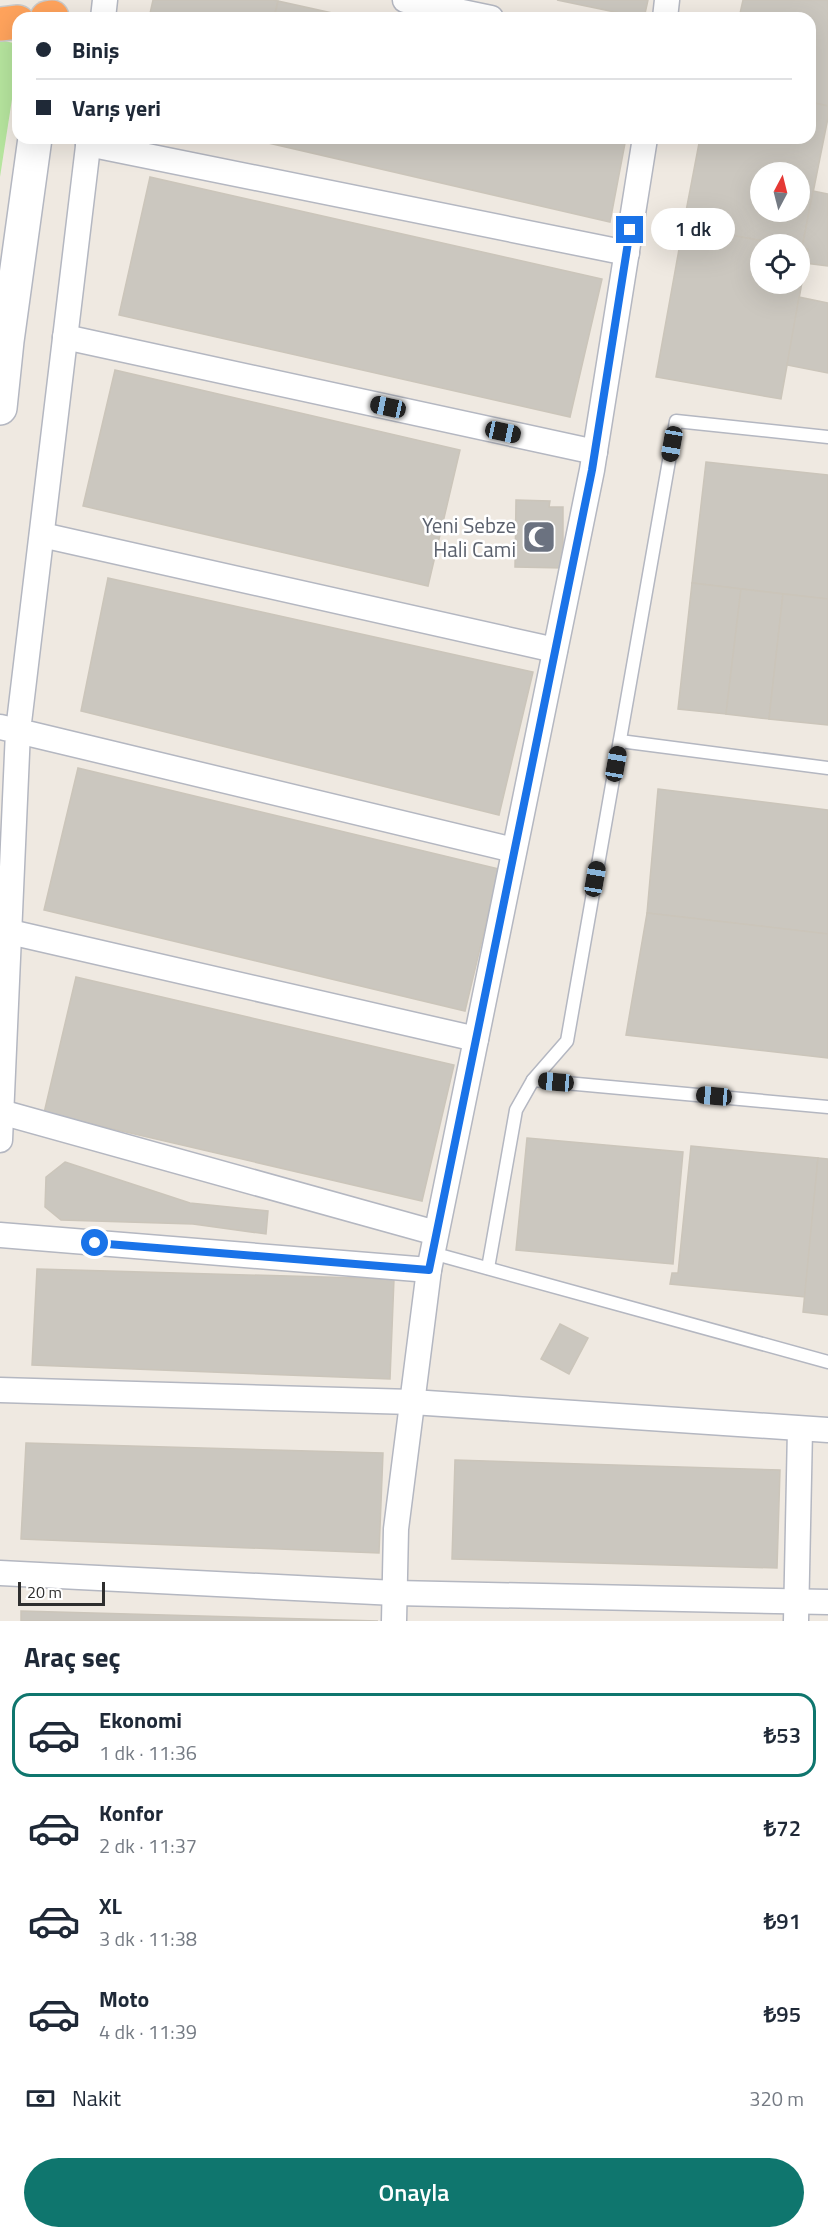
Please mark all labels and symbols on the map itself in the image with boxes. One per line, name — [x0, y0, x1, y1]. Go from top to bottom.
north arrow — [750, 162, 810, 222]
callout: 1 dk — [651, 209, 735, 251]
route end — [616, 216, 643, 243]
car — [369, 394, 407, 420]
car — [484, 419, 522, 445]
car — [660, 425, 684, 463]
place label: Yeni Sebze Hali Cami — [422, 509, 516, 565]
mosque icon: Yeni Sebze Hali Cami — [521, 519, 557, 555]
car — [604, 745, 628, 783]
car — [583, 860, 607, 898]
car — [537, 1071, 575, 1093]
car — [695, 1085, 733, 1107]
route start — [81, 1229, 108, 1256]
scale bar — [18, 1579, 105, 1606]

